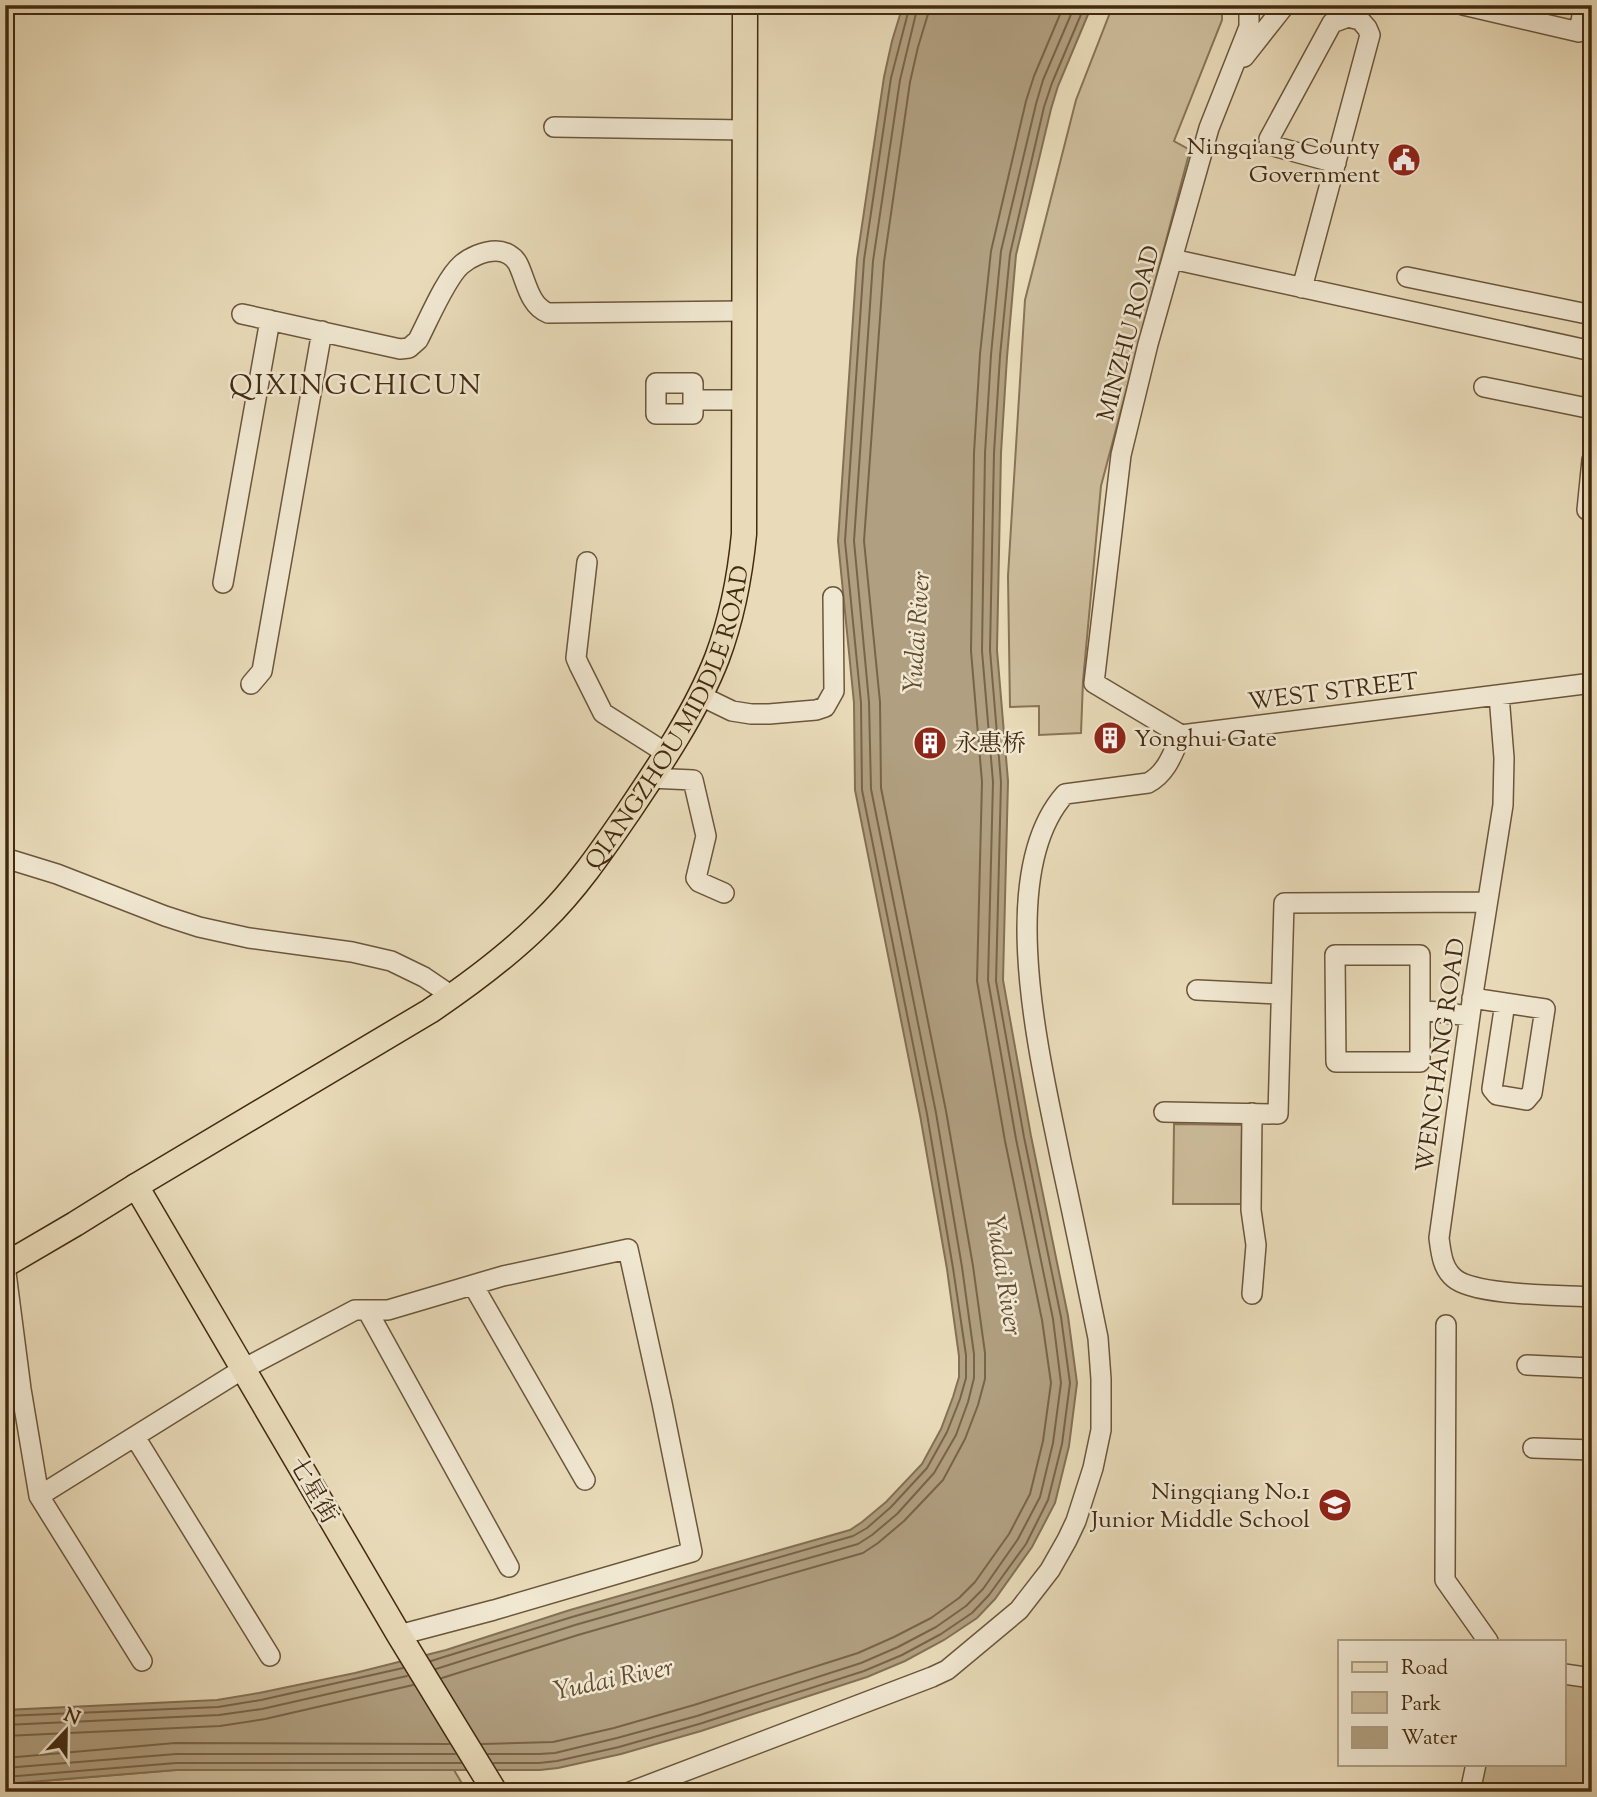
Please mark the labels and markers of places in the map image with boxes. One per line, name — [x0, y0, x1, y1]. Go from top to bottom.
place label: Ningqiang County Government — [1187, 131, 1380, 193]
public building icon: Ningqiang County Government — [1385, 141, 1423, 179]
building icon: Yonghui Gate — [1091, 719, 1129, 757]
place label: Yonghui Gate — [1134, 723, 1277, 757]
building icon: 永惠桥 — [911, 724, 949, 762]
place label: 永惠桥 — [954, 728, 1026, 762]
place label: Ningqiang No.1 Junior Middle School — [1089, 1476, 1310, 1538]
school or university icon: Ningqiang No.1 Junior Middle School — [1316, 1486, 1354, 1524]

